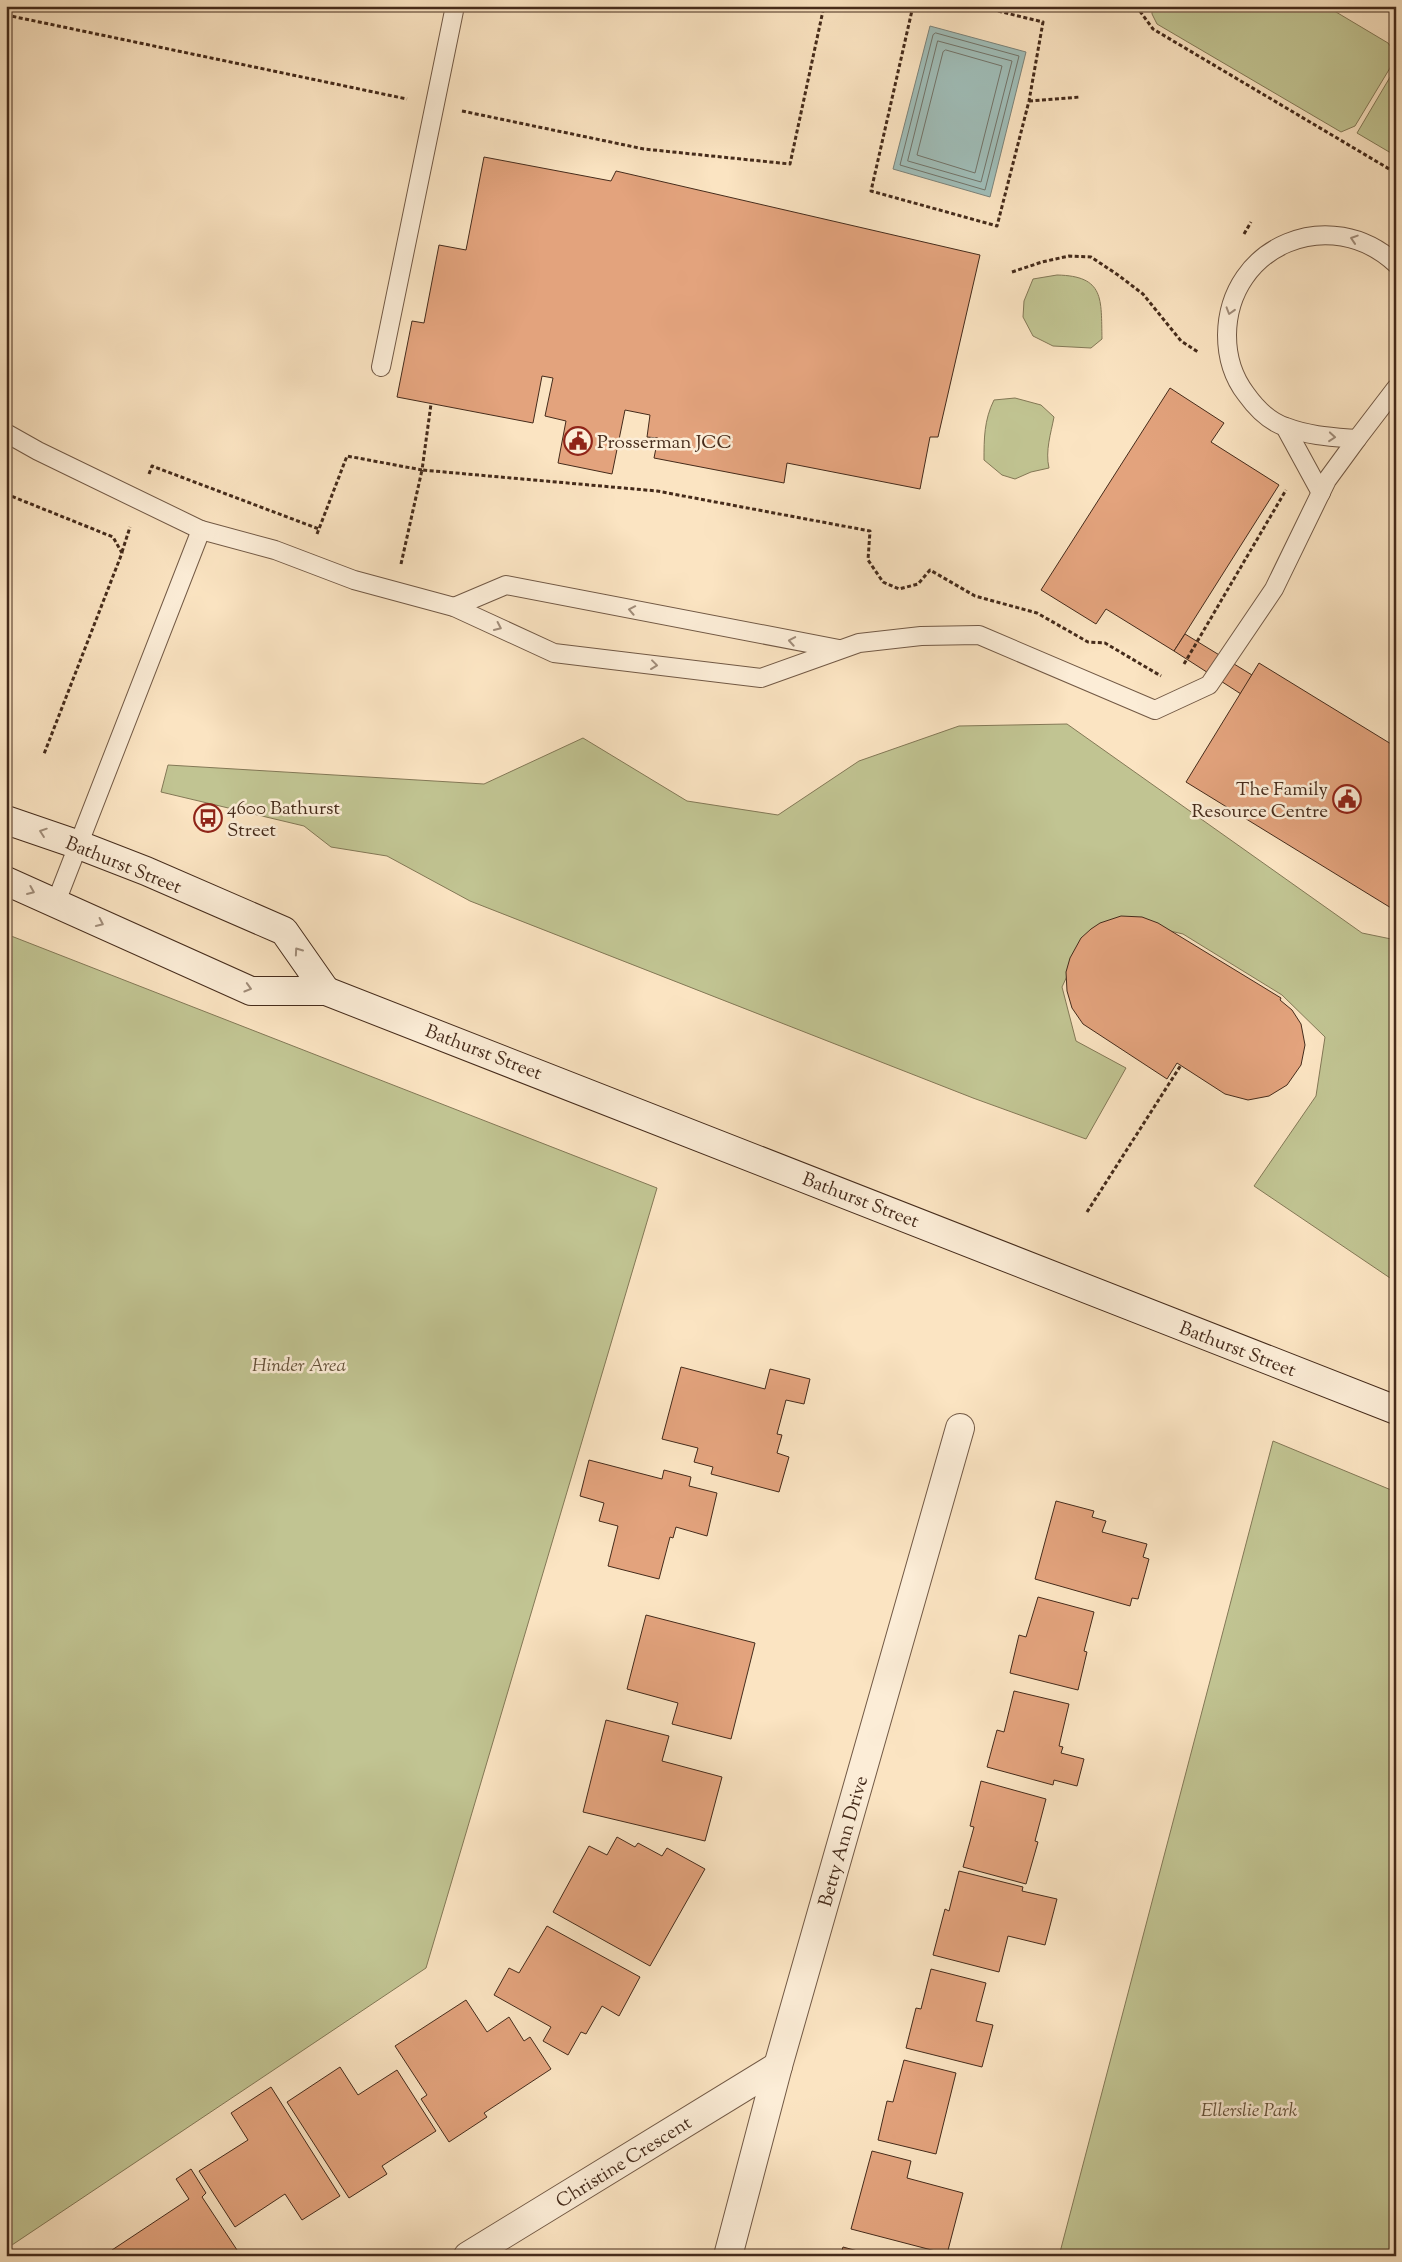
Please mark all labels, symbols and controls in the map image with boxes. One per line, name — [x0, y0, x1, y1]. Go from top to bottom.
one-way arrow — [1351, 235, 1359, 245]
one-way arrow — [1225, 307, 1235, 315]
public building icon: Prosserman JCC — [563, 426, 593, 456]
place label: Prosserman JCC — [597, 430, 732, 457]
one-way arrow — [1329, 431, 1337, 442]
one-way arrow — [628, 605, 636, 616]
one-way arrow — [493, 621, 502, 631]
one-way arrow — [787, 636, 796, 646]
one-way arrow — [650, 659, 658, 670]
place label: The Family Resource Centre — [1191, 777, 1329, 826]
public building icon: The Family Resource Centre — [1332, 784, 1362, 814]
place label: 4600 Bathurst Street — [227, 796, 341, 845]
bus stop icon: 4600 Bathurst Street — [193, 803, 223, 833]
one-way arrow — [39, 828, 47, 838]
street label: Bathurst Street — [61, 831, 186, 902]
one-way arrow — [26, 885, 35, 896]
one-way arrow — [95, 917, 104, 927]
one-way arrow — [295, 947, 304, 957]
one-way arrow — [244, 983, 252, 993]
street label: Bathurst Street — [421, 1019, 546, 1088]
street label: Bathurst Street — [798, 1167, 923, 1236]
street label: Bathurst Street — [1175, 1316, 1300, 1385]
park label: Hinder Area — [252, 1353, 346, 1380]
street label: Betty Ann Drive — [813, 1773, 876, 1910]
park label: Ellerslie Park — [1201, 2098, 1298, 2125]
street label: Christine Crescent — [551, 2110, 698, 2216]

